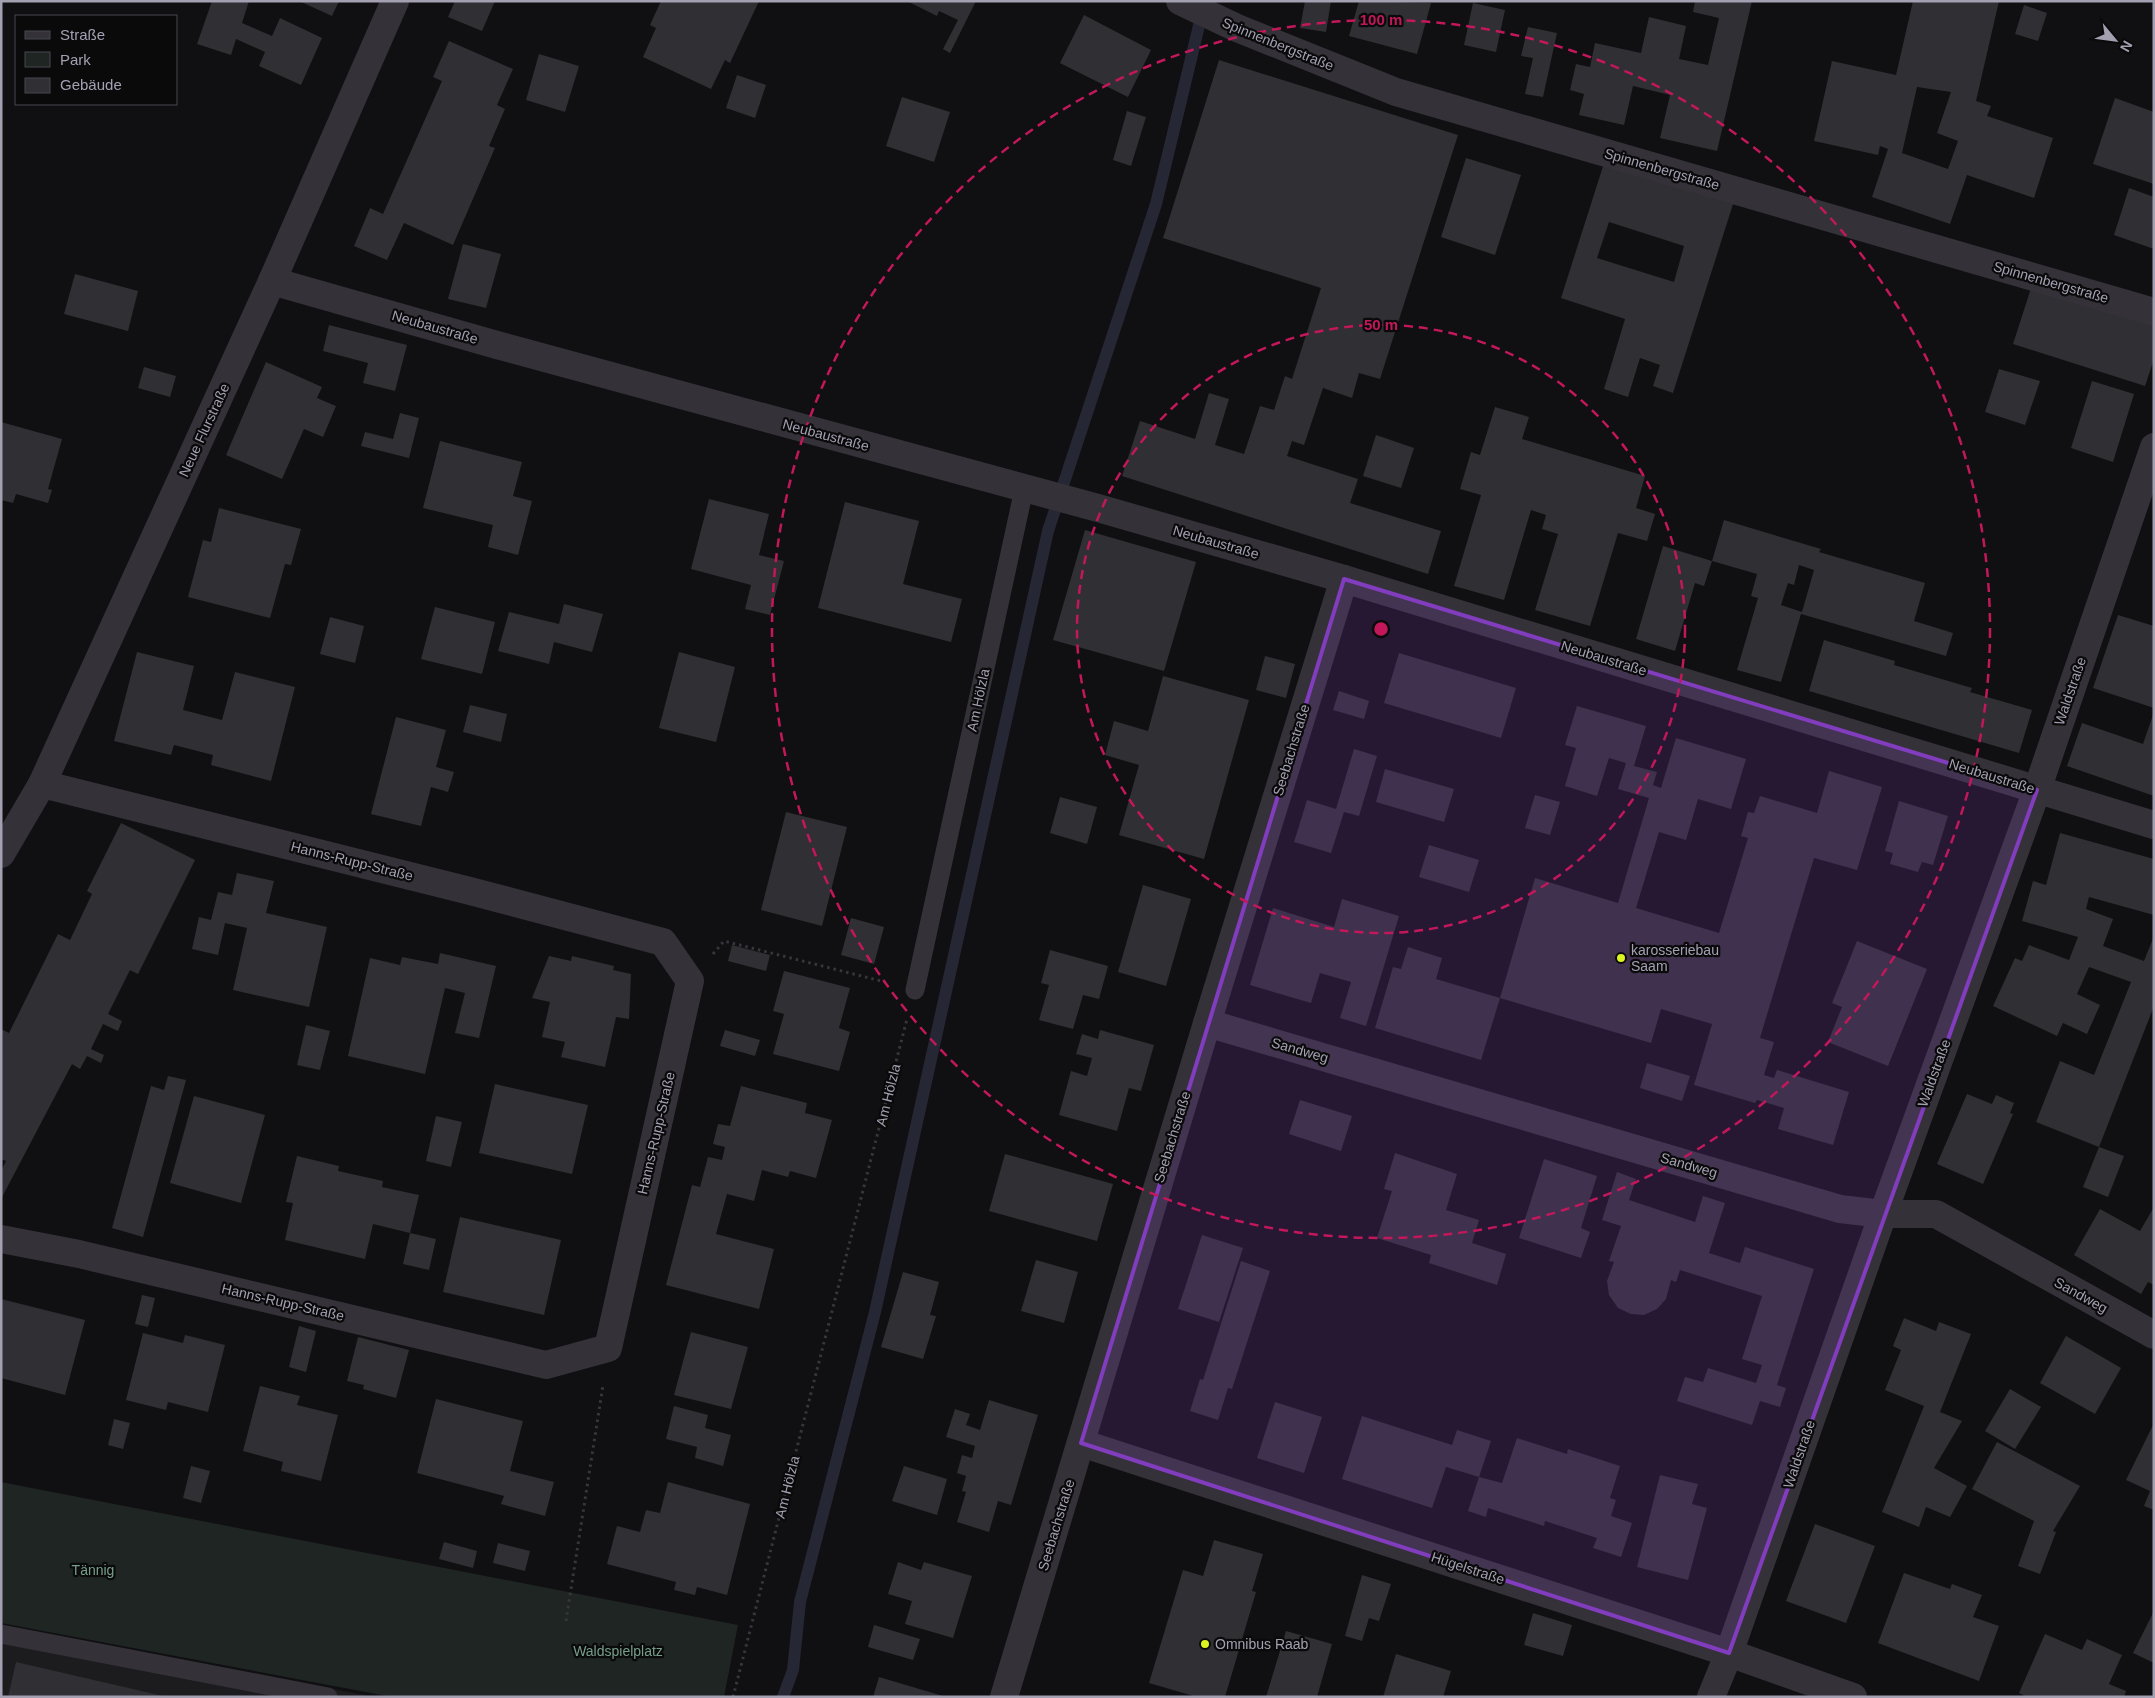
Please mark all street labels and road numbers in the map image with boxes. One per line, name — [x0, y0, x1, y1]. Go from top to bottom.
street label: Spinnenbergstraße — [1220, 14, 1336, 74]
street label: Spinnenbergstraße — [1603, 145, 1722, 193]
street label: Spinnenbergstraße — [1992, 258, 2111, 306]
street label: Neubaustraße — [390, 307, 480, 347]
street label: Neue Flurstraße — [175, 381, 233, 479]
street label: Neubaustraße — [781, 416, 871, 454]
street label: Neubaustraße — [1171, 522, 1261, 562]
street label: Neubaustraße — [1559, 637, 1649, 679]
street label: Waldstraße — [2051, 655, 2089, 727]
street label: Am Hölzla — [964, 667, 993, 733]
street label: Seebachstraße — [1269, 702, 1313, 798]
street label: Neubaustraße — [1947, 755, 2037, 797]
street label: Hanns-Rupp-Straße — [289, 838, 415, 884]
street label: Sandweg — [1270, 1034, 1330, 1066]
street label: Waldstraße — [1914, 1037, 1954, 1109]
street label: Am Hölzla — [873, 1062, 904, 1128]
street label: Hanns-Rupp-Straße — [634, 1070, 678, 1196]
street label: Seebachstraße — [1150, 1089, 1194, 1185]
street label: Sandweg — [1659, 1149, 1719, 1181]
street label: Sandweg — [2052, 1274, 2110, 1316]
street label: Hanns-Rupp-Straße — [220, 1280, 346, 1324]
street label: Waldstraße — [1780, 1418, 1818, 1490]
street label: Am Hölzla — [772, 1454, 803, 1520]
street label: Seebachstraße — [1034, 1477, 1078, 1573]
street label: Hügelstraße — [1429, 1549, 1507, 1587]

